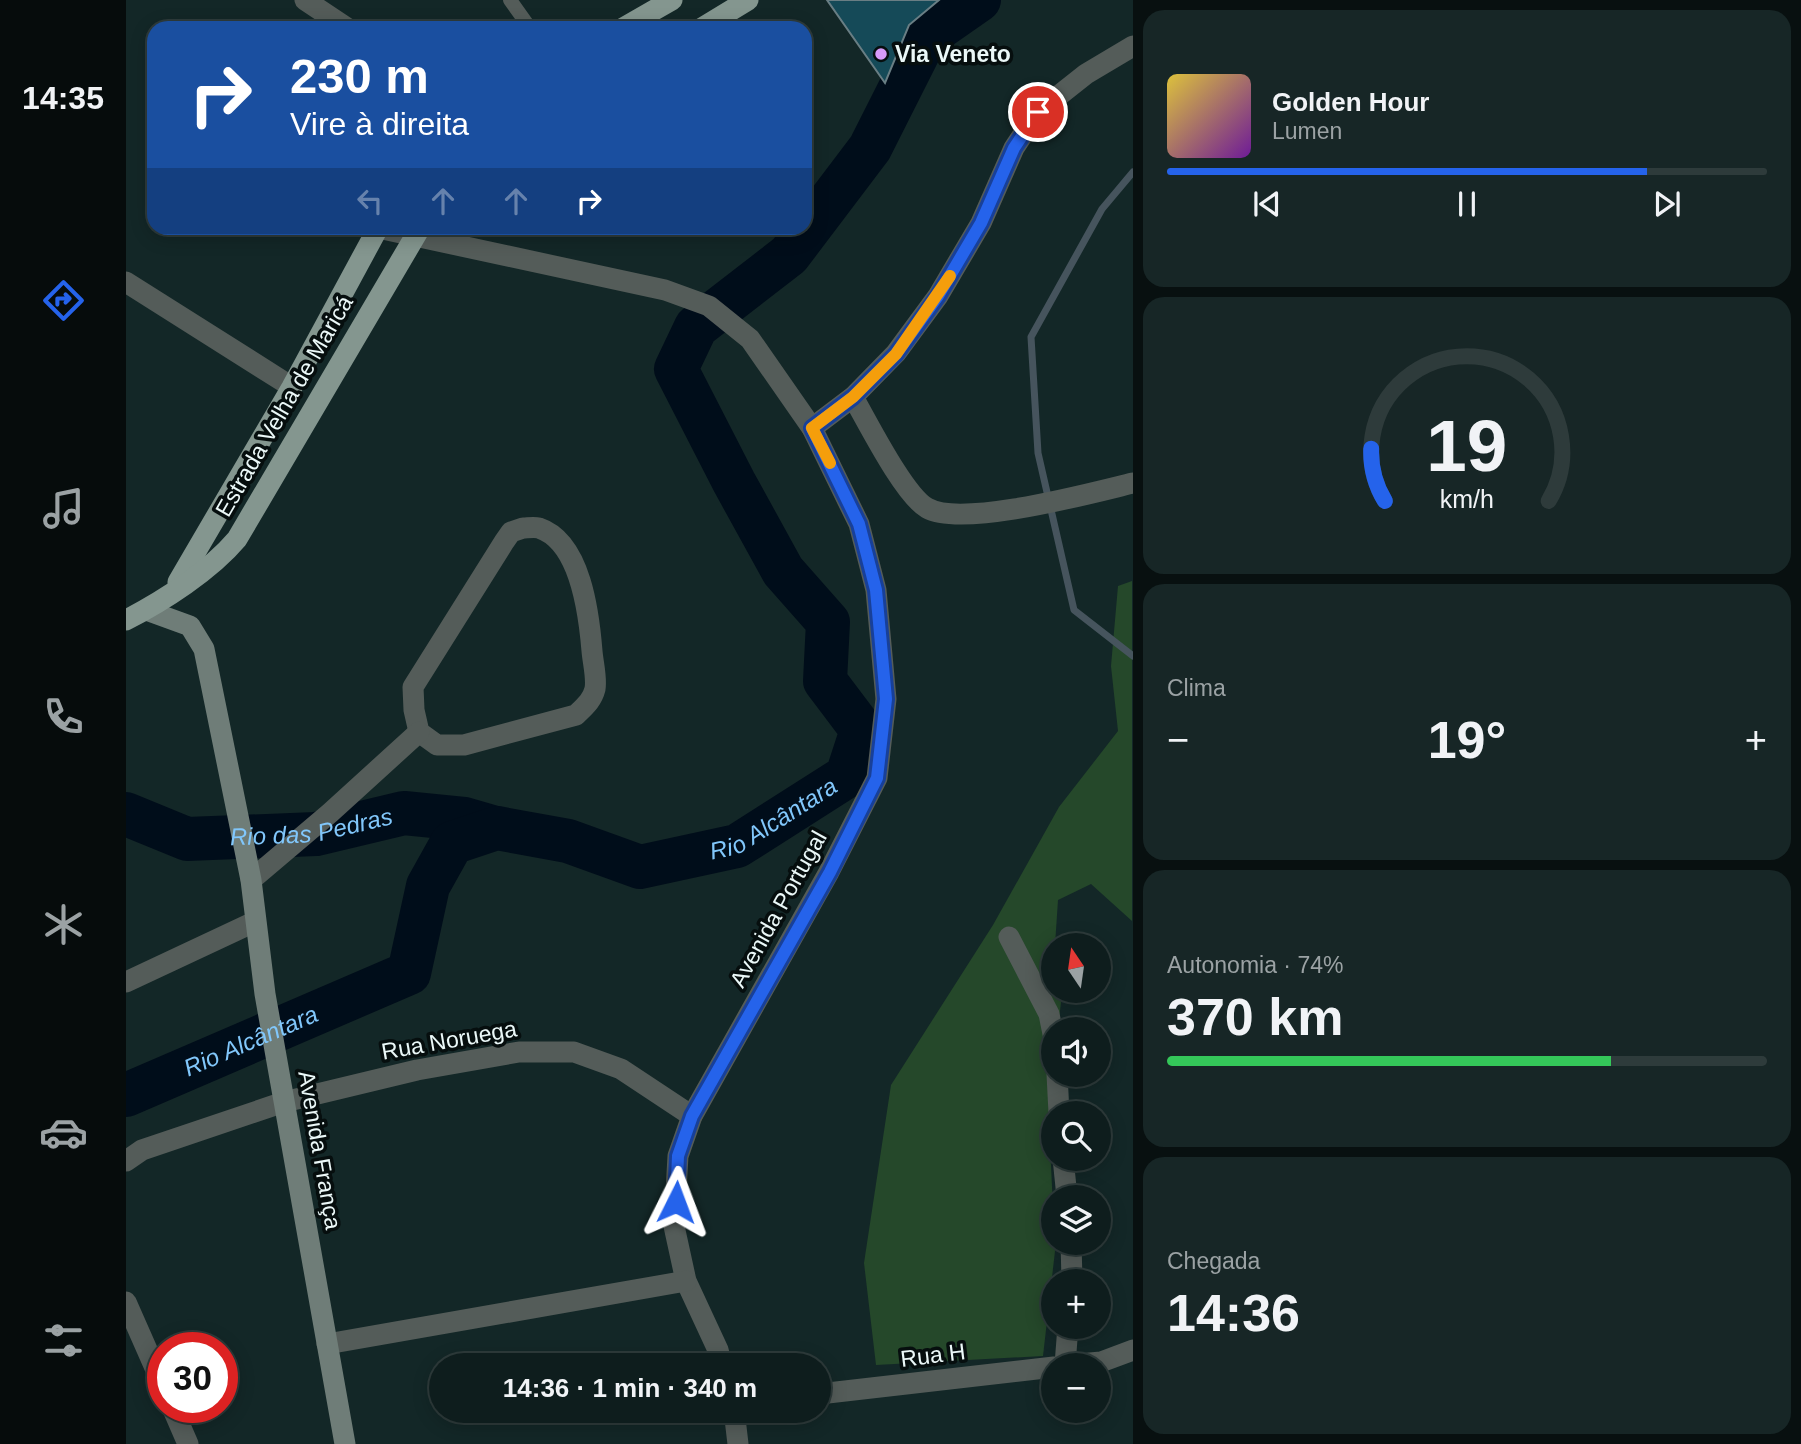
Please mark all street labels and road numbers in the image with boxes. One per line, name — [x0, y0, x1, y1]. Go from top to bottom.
street label: Estrada Velha de Maricá — [210, 291, 358, 521]
street label: Avenida Portugal — [724, 826, 832, 992]
street label: Rua Noruega — [379, 1015, 519, 1065]
street label: Avenida França — [293, 1069, 347, 1232]
street label: Rua H — [899, 1338, 967, 1372]

